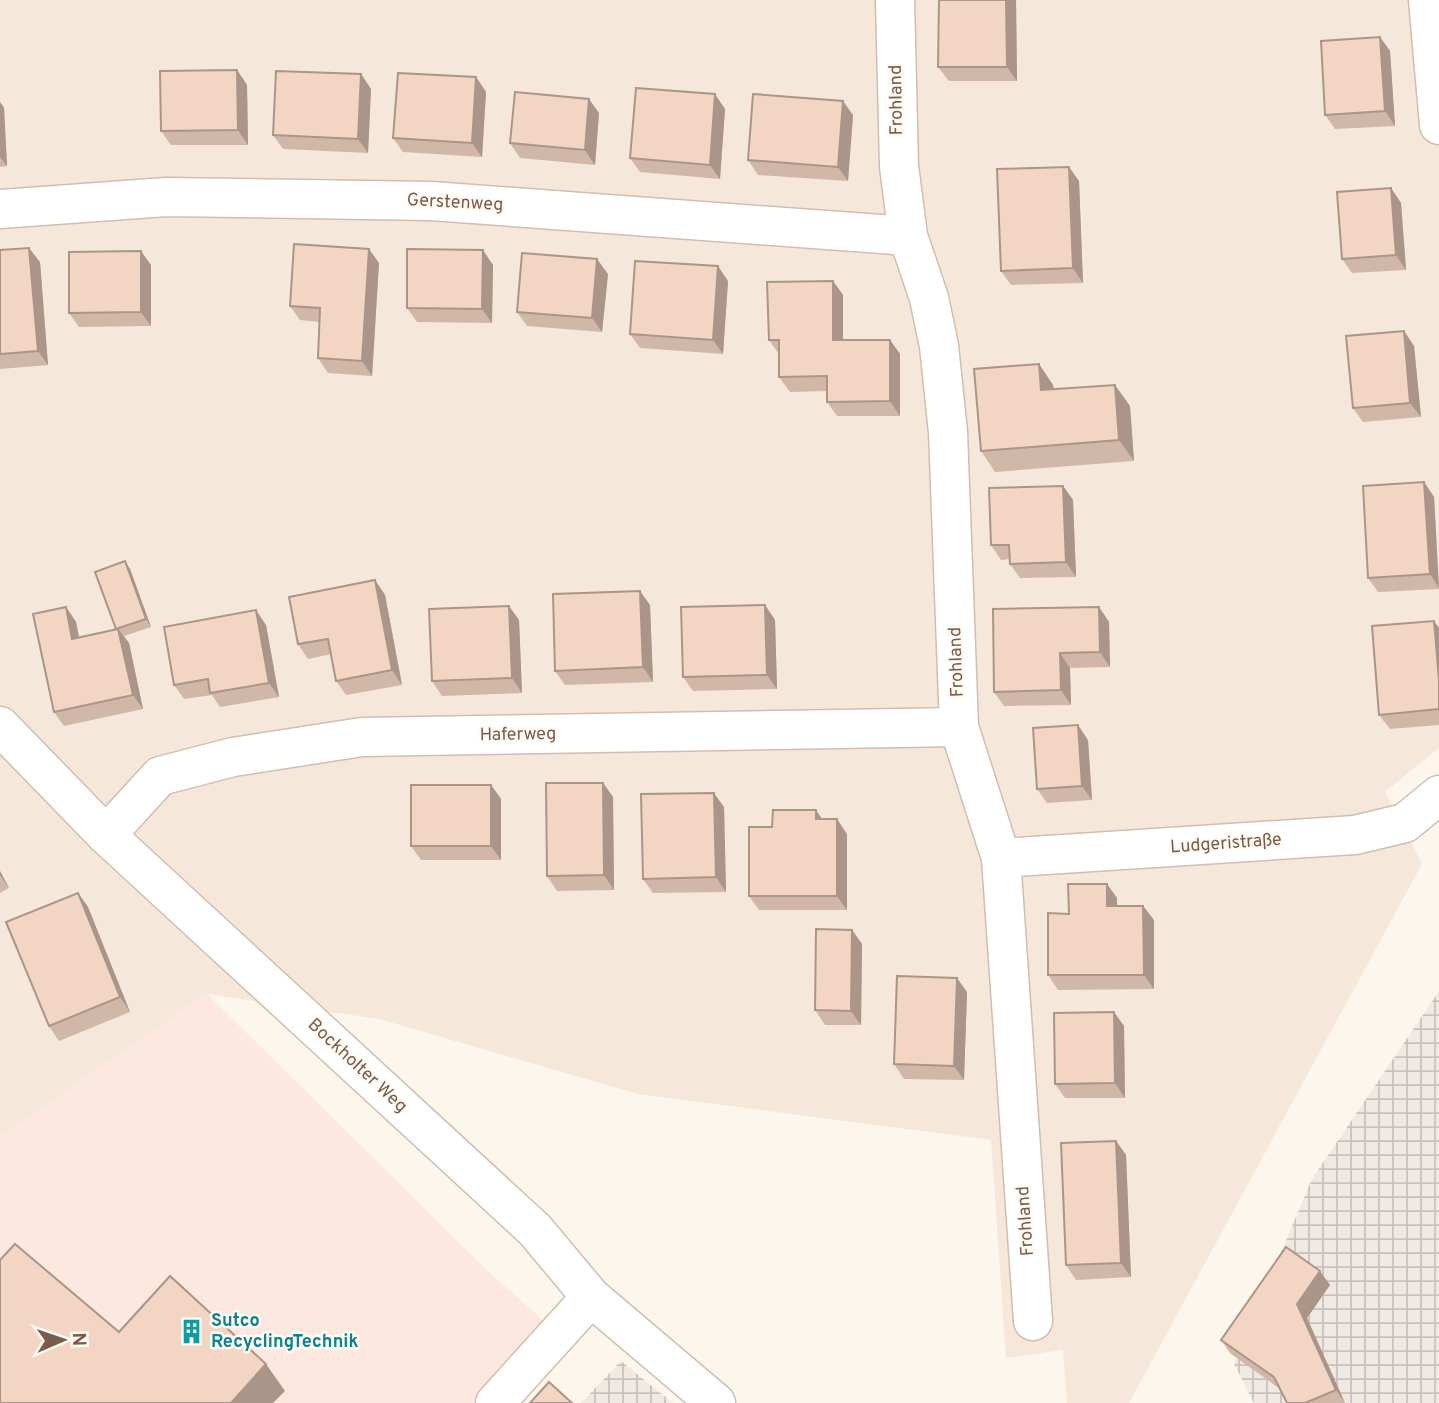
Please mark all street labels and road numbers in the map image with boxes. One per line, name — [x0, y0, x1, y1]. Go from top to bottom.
street label: Frohland — [885, 65, 909, 135]
street label: Gerstenweg — [406, 189, 504, 217]
street label: Frohland — [944, 626, 970, 698]
street label: Haferweg — [479, 723, 557, 747]
street label: Ludgeristraße — [1169, 829, 1283, 859]
street label: Bockholter Weg — [302, 1014, 412, 1118]
street label: Frohland — [1012, 1185, 1040, 1257]

